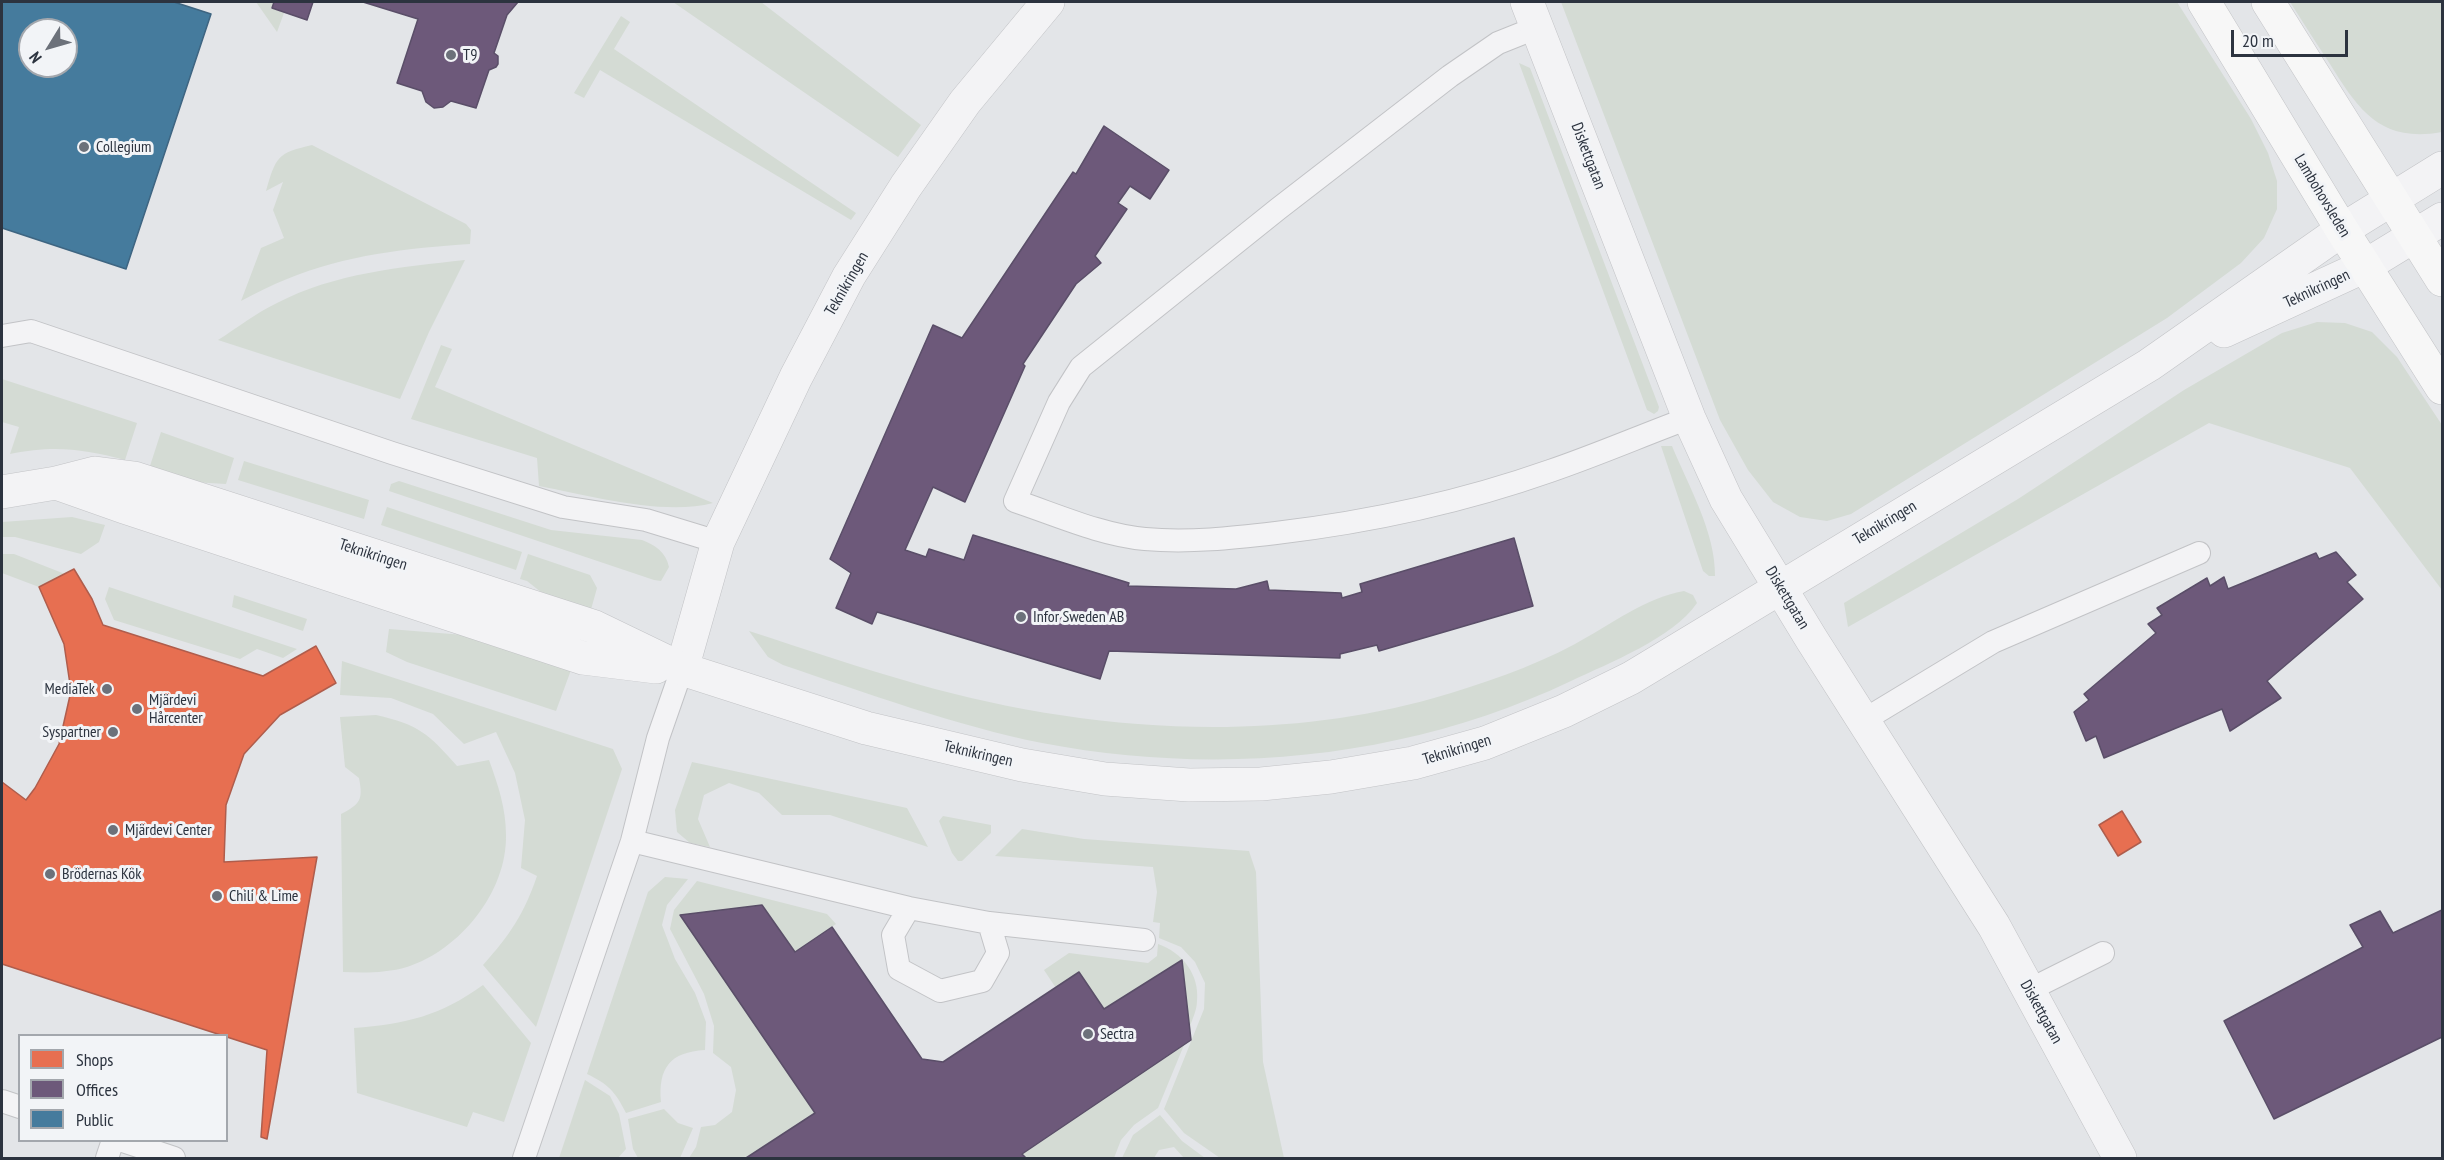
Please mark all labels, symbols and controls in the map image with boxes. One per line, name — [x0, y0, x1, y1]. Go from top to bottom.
north arrow — [18, 18, 78, 78]
scale bar — [2234, 18, 2351, 56]
text: 20 m — [2242, 29, 2274, 52]
place label: T9 — [463, 45, 477, 65]
text: N — [25, 48, 46, 67]
marker: T9 — [444, 48, 458, 62]
street label: Diskettgatan — [1567, 120, 1609, 192]
place label: Collegium — [96, 137, 151, 157]
marker: Collegium — [77, 140, 91, 154]
street label: Lambohovsleden — [2290, 151, 2354, 241]
street label: Teknikringen — [821, 249, 873, 319]
street label: Teknikringen — [2281, 265, 2353, 313]
street label: Teknikringen — [1850, 497, 1920, 549]
street label: Teknikringen — [337, 535, 409, 575]
street label: Diskettgatan — [1761, 563, 1813, 633]
place label: Infor Sweden AB — [1033, 607, 1124, 627]
marker: Infor Sweden AB — [1014, 610, 1028, 624]
place label: MediaTek — [45, 679, 95, 699]
marker: MediaTek — [100, 682, 114, 696]
place label: Mjärdevi Hårcenter — [149, 690, 203, 728]
marker: Mjärdevi Hårcenter — [130, 702, 144, 716]
place label: Syspartner — [42, 722, 101, 742]
marker: Syspartner — [106, 725, 120, 739]
street label: Teknikringen — [1421, 731, 1493, 769]
street label: Teknikringen — [942, 737, 1014, 771]
place label: Mjärdevi Center — [125, 820, 212, 840]
marker: Mjärdevi Center — [106, 823, 120, 837]
place label: Brödernas Kök — [62, 864, 141, 884]
marker: Brödernas Kök — [43, 867, 57, 881]
place label: Chili & Lime — [229, 886, 298, 906]
marker: Chili & Lime — [210, 889, 224, 903]
street label: Diskettgatan — [2016, 977, 2066, 1047]
place label: Sectra — [1100, 1024, 1134, 1044]
marker: Sectra — [1081, 1027, 1095, 1041]
legend — [18, 1034, 228, 1142]
text: Shops — [76, 1048, 113, 1071]
text: Offices — [76, 1078, 118, 1101]
text: Public — [76, 1108, 114, 1131]

